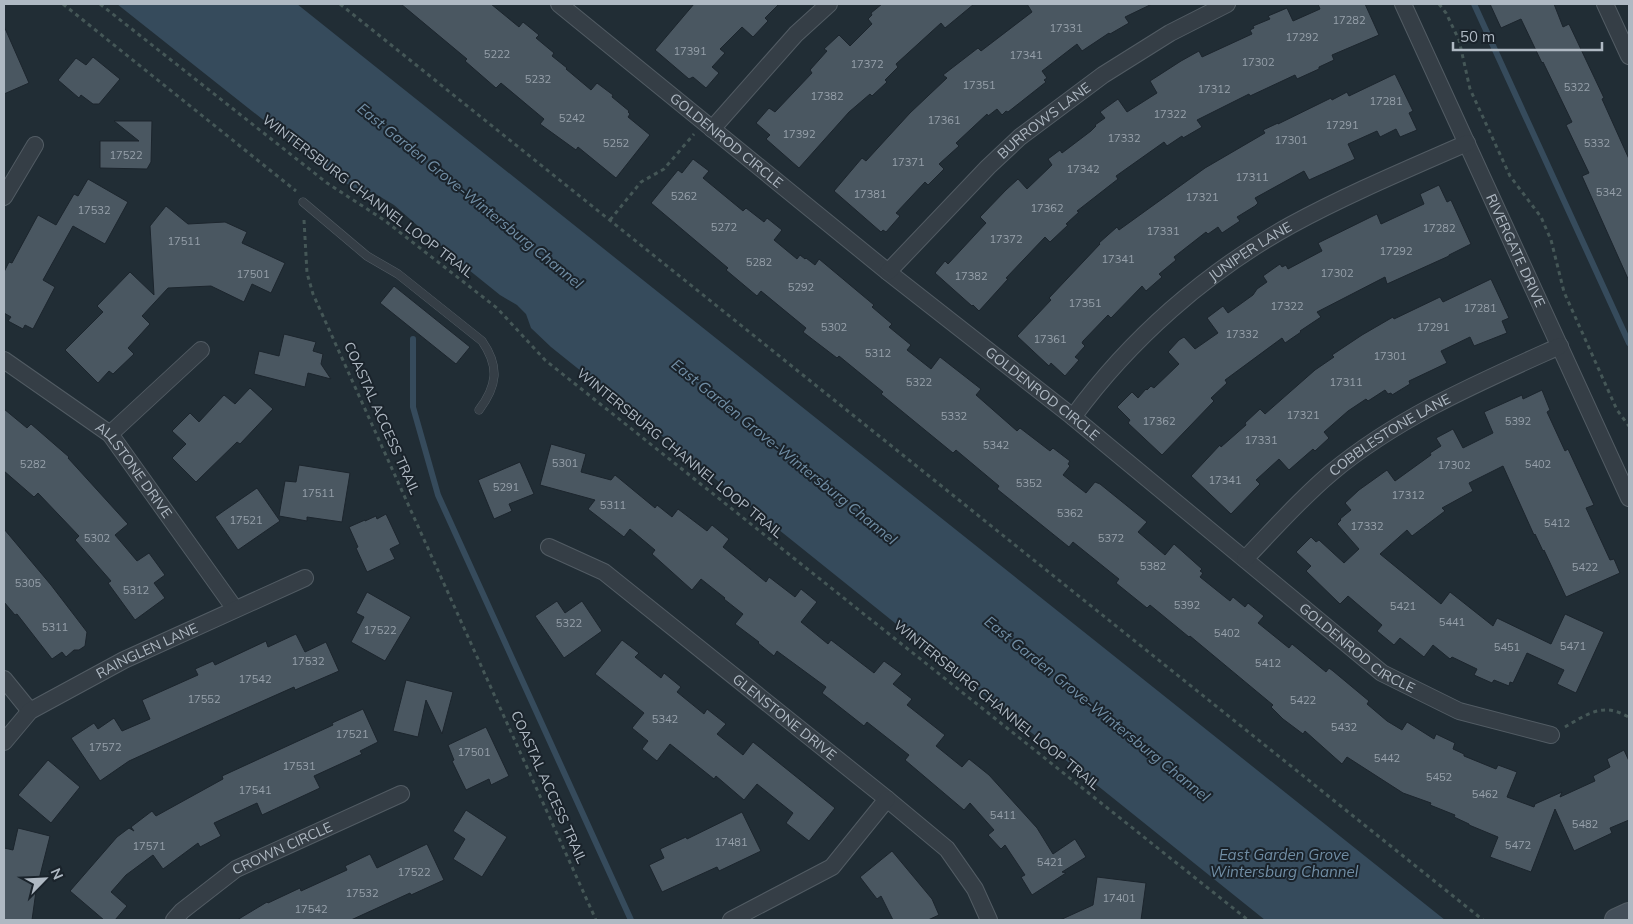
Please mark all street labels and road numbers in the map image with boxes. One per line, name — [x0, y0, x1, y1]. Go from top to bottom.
street label: BURROWS LANE — [994, 78, 1094, 163]
street label: GOLDENROD CIRCLE — [666, 89, 787, 192]
street label: WINTERSBURG CHANNEL LOOP TRAIL — [259, 111, 478, 282]
street label: RIVERGATE DRIVE — [1482, 191, 1549, 310]
street label: JUNIPER LANE — [1205, 217, 1295, 285]
street label: COASTAL ACCESS TRAIL — [340, 339, 424, 497]
street label: GOLDENROD CIRCLE — [982, 343, 1103, 444]
street label: WINTERSBURG CHANNEL LOOP TRAIL — [573, 364, 787, 542]
street label: COBBLESTONE LANE — [1325, 389, 1453, 480]
street label: ALLSTONE DRIVE — [92, 418, 176, 521]
street label: GOLDENROD CIRCLE — [1295, 599, 1418, 697]
street label: WINTERSBURG CHANNEL LOOP TRAIL — [890, 616, 1104, 794]
street label: RAINGLEN LANE — [93, 619, 200, 683]
street label: GLENSTONE DRIVE — [729, 670, 840, 764]
street label: COASTAL ACCESS TRAIL — [507, 708, 591, 866]
street label: CROWN CIRCLE — [229, 818, 335, 879]

